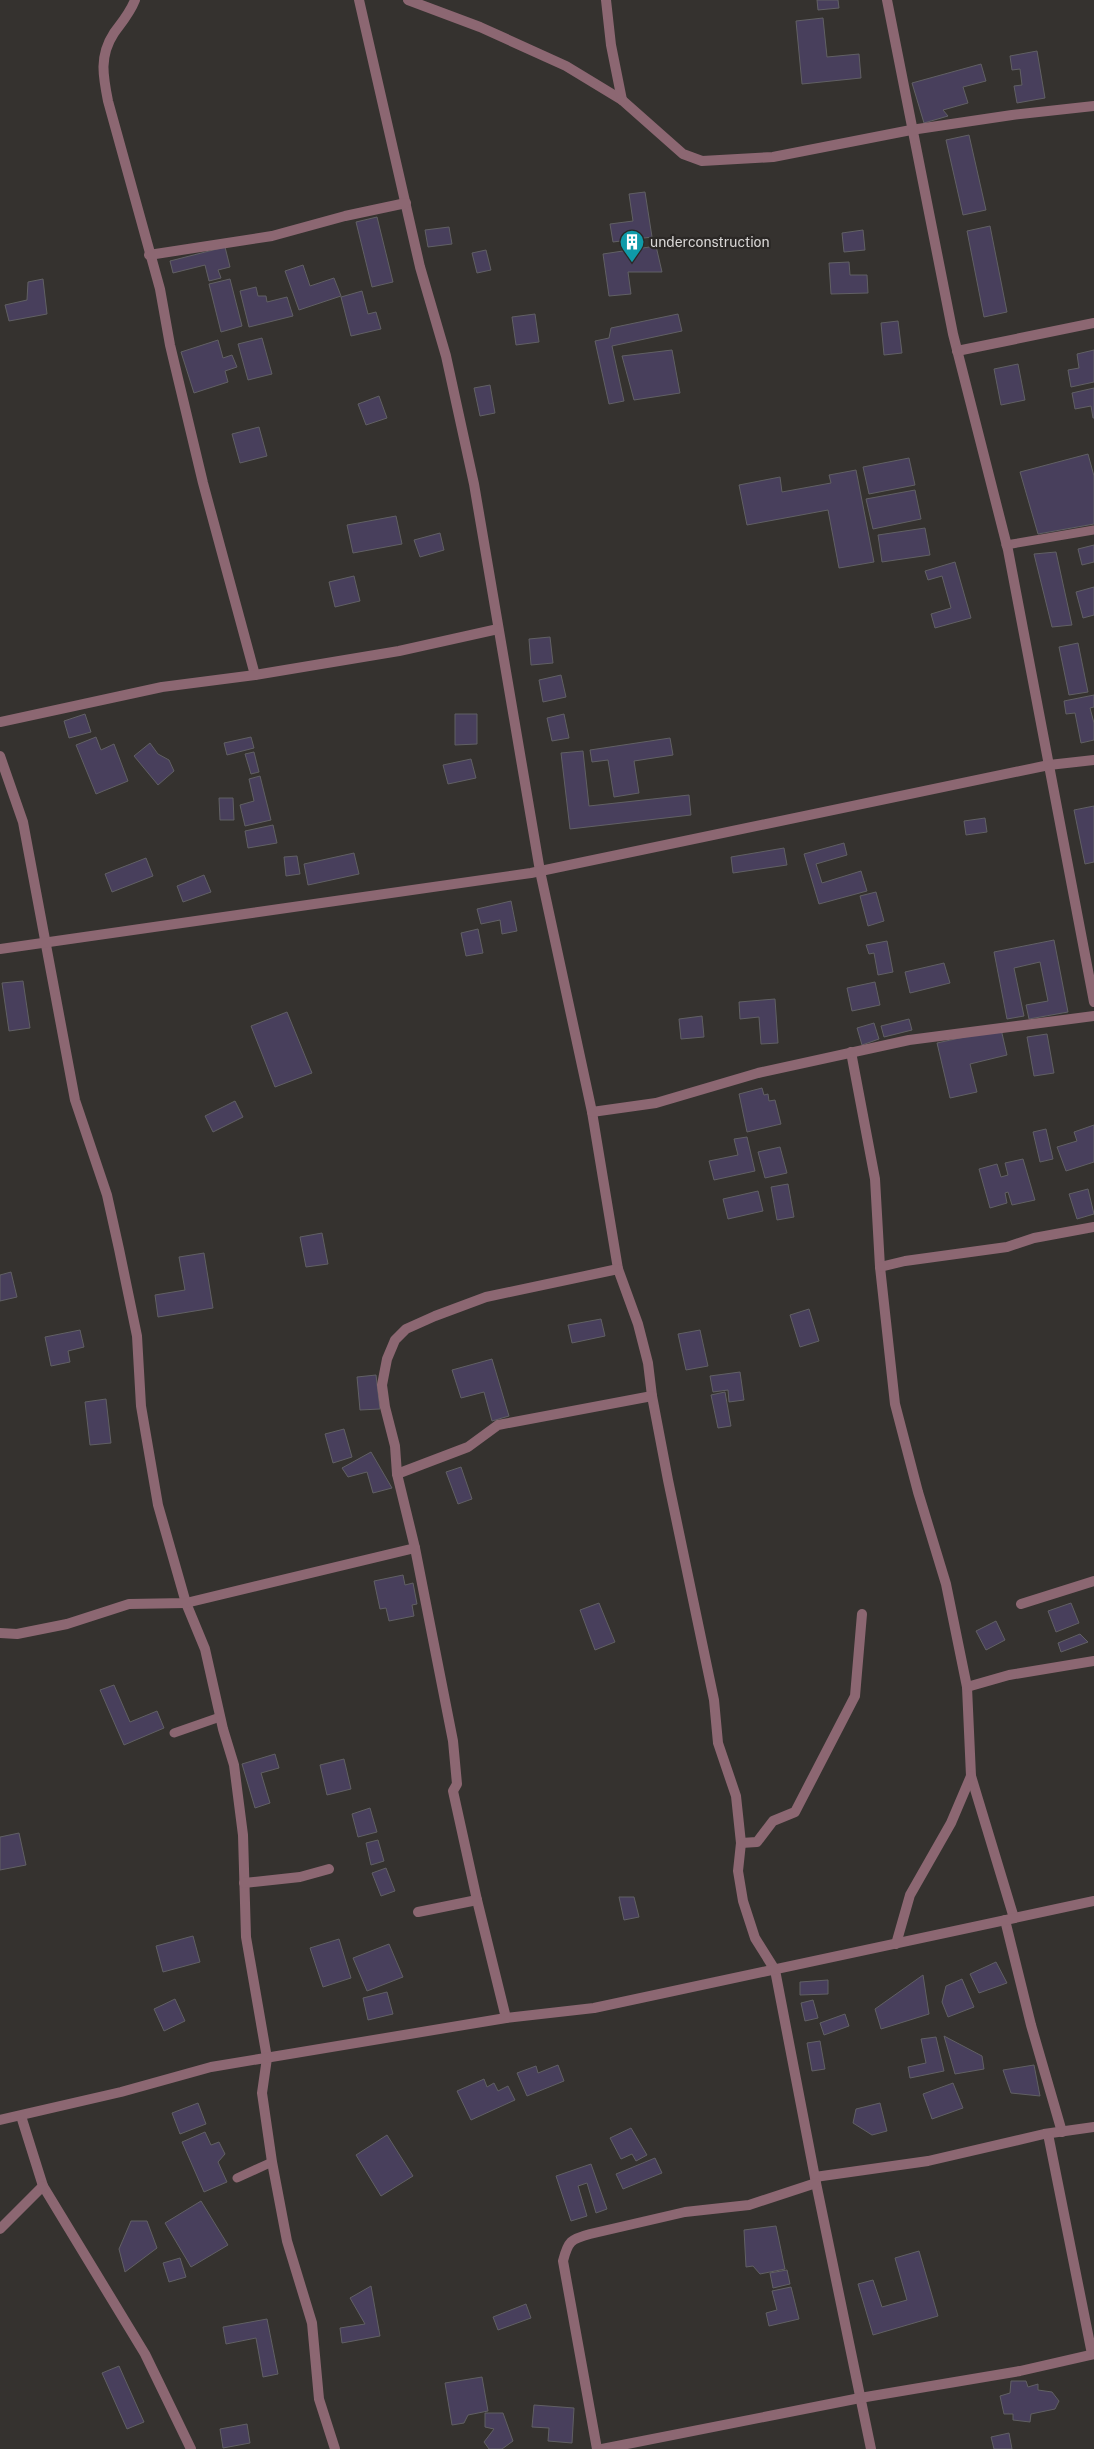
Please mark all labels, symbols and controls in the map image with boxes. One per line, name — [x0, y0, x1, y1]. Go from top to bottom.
building icon: underconstruction — [619, 229, 645, 263]
place label: underconstruction — [650, 234, 770, 250]

